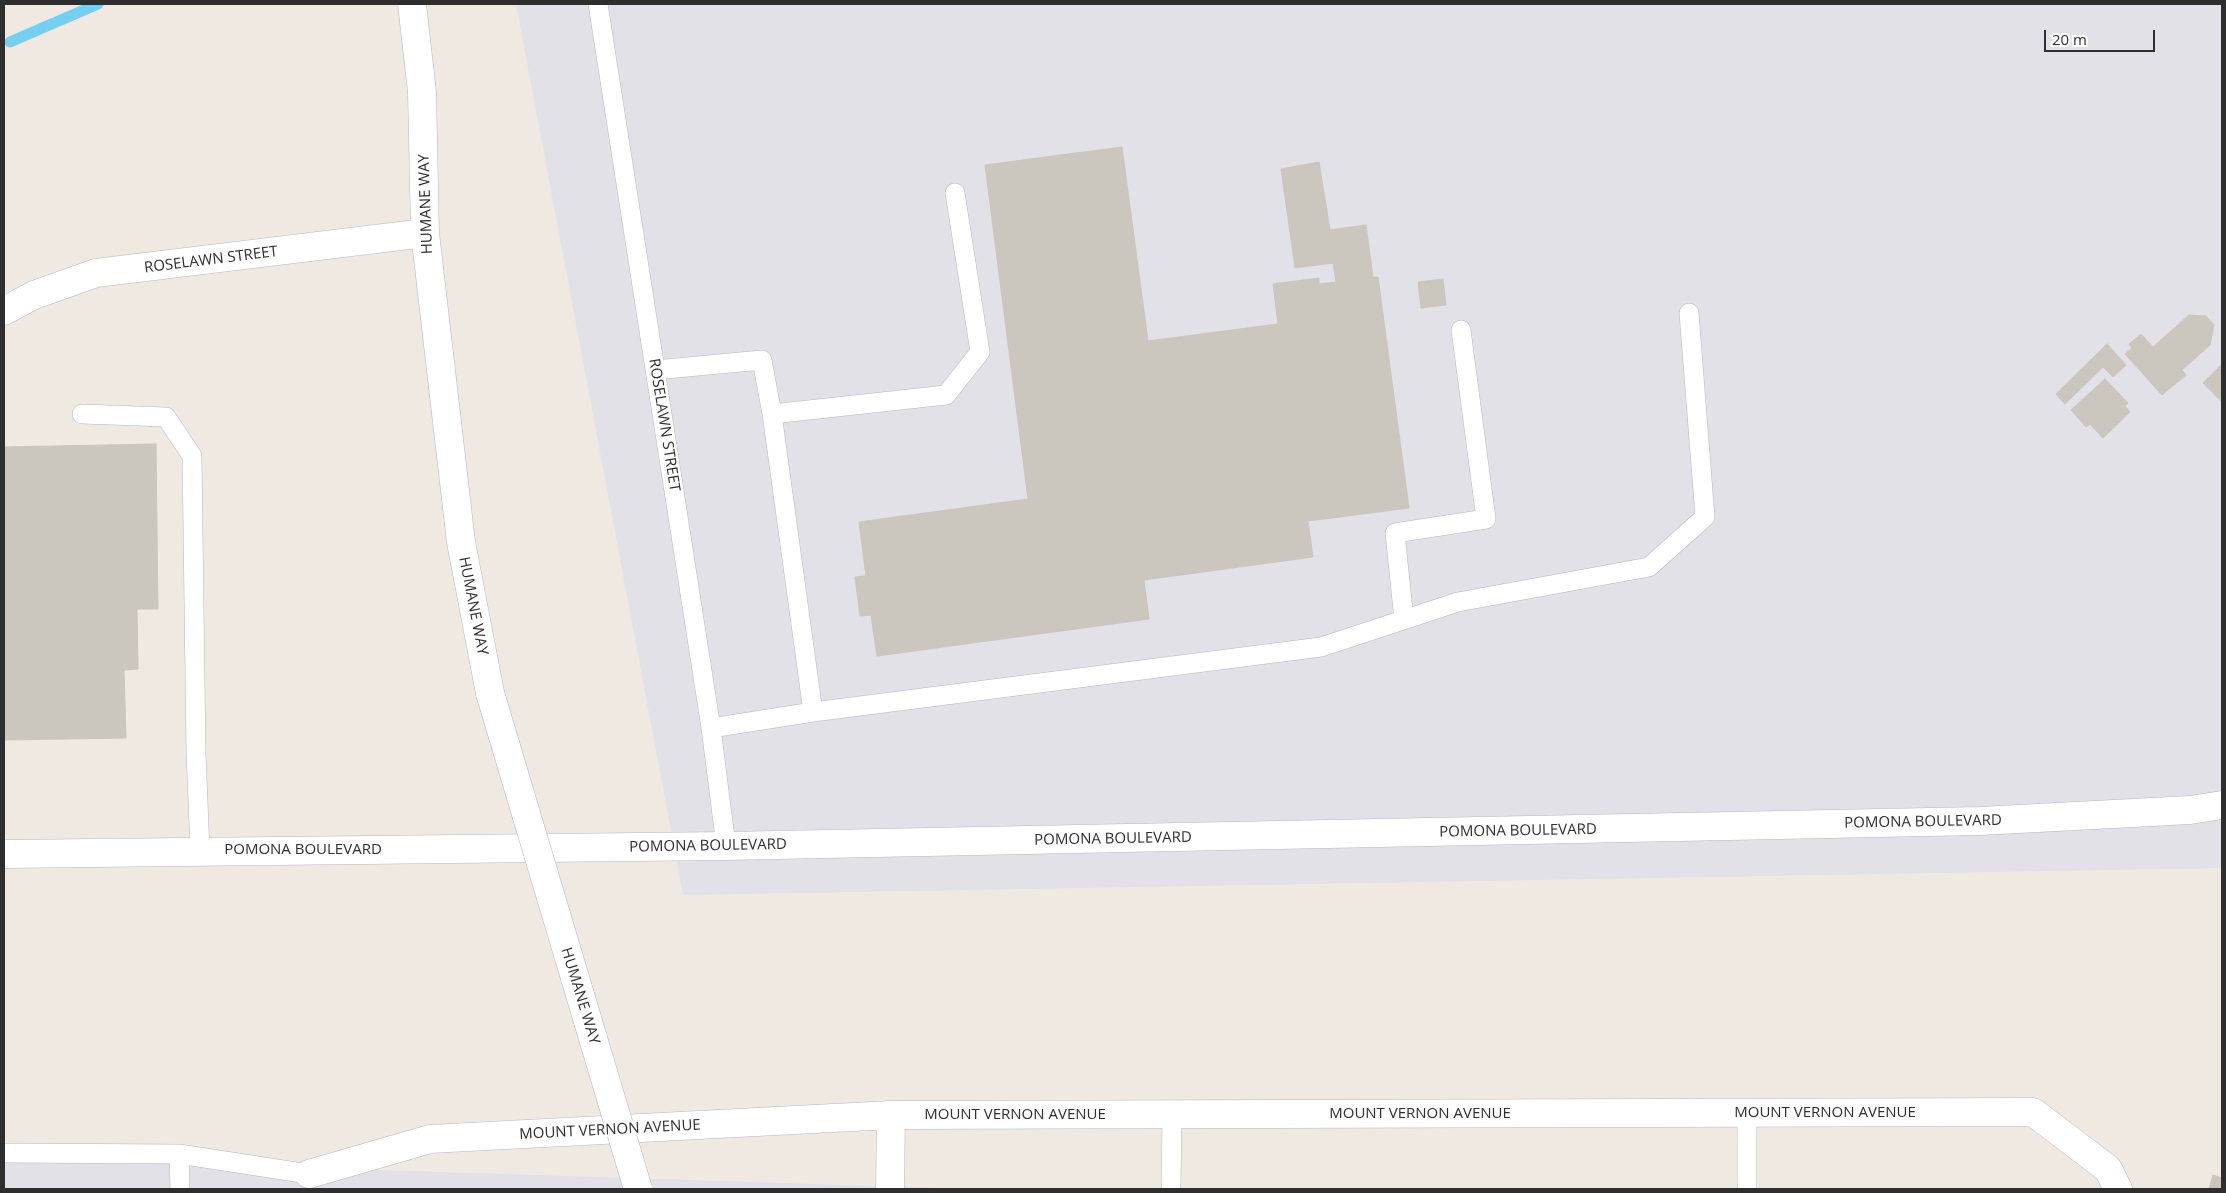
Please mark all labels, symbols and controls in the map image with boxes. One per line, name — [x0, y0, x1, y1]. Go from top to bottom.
scale bar — [2046, 20, 2157, 52]
text: 20 m — [2052, 29, 2087, 49]
street label: HUMANE WAY — [415, 154, 437, 254]
street label: ROSELAWN STREET — [143, 243, 279, 277]
street label: ROSELAWN STREET — [645, 357, 683, 493]
street label: HUMANE WAY — [455, 555, 491, 657]
street label: POMONA BOULEVARD — [1844, 812, 2002, 832]
street label: POMONA BOULEVARD — [1439, 821, 1597, 841]
street label: POMONA BOULEVARD — [1034, 829, 1192, 849]
street label: POMONA BOULEVARD — [629, 836, 787, 856]
street label: POMONA BOULEVARD — [224, 841, 382, 859]
street label: HUMANE WAY — [557, 945, 603, 1047]
street label: MOUNT VERNON AVENUE — [1734, 1104, 1916, 1122]
street label: MOUNT VERNON AVENUE — [1329, 1105, 1511, 1123]
street label: MOUNT VERNON AVENUE — [924, 1106, 1106, 1124]
street label: MOUNT VERNON AVENUE — [519, 1116, 701, 1144]

